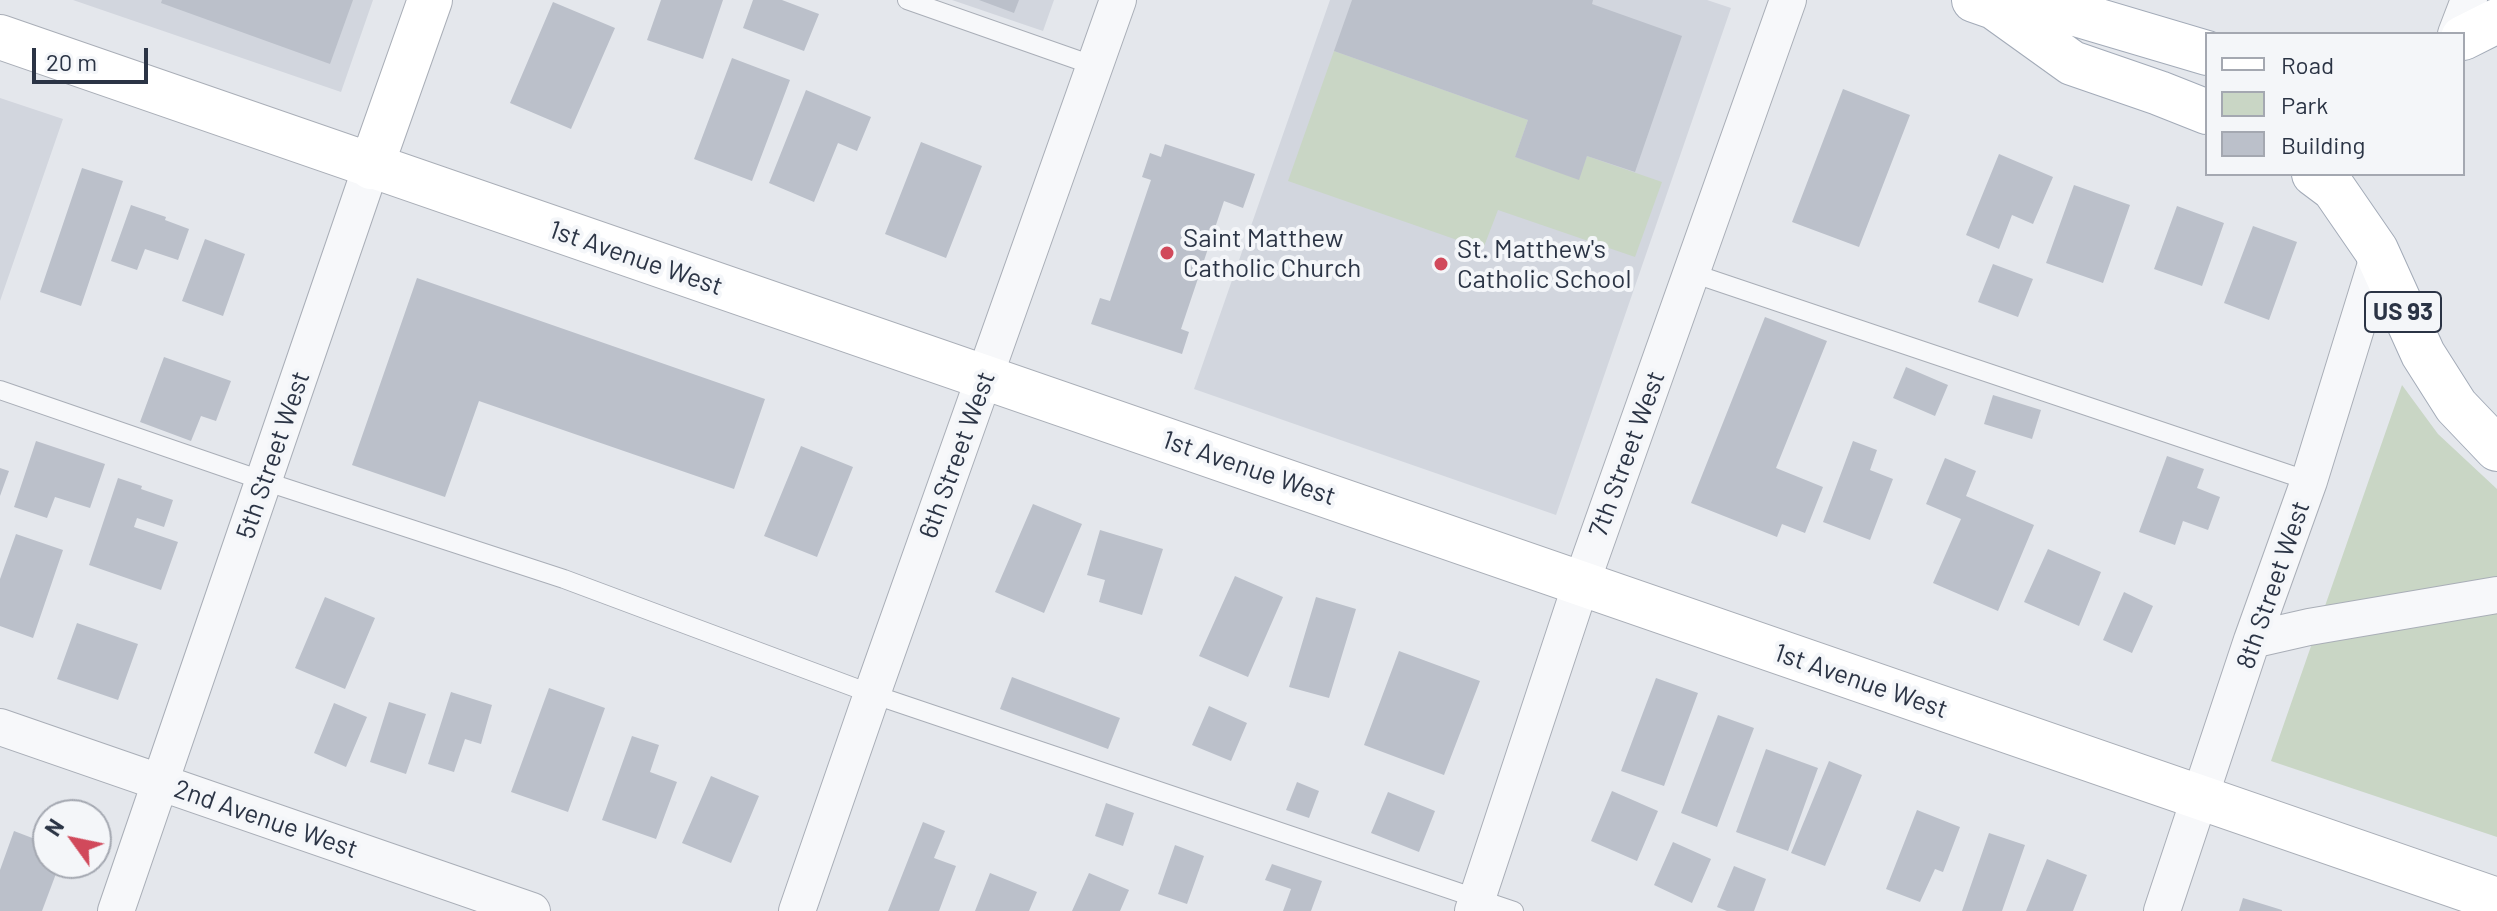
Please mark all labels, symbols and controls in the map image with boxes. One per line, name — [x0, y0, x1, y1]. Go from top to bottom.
scale bar — [36, 32, 152, 82]
legend — [2205, 32, 2465, 176]
text: 20 m — [46, 47, 97, 76]
text: Road — [2281, 50, 2334, 79]
text: Park — [2281, 90, 2328, 119]
text: Building — [2281, 130, 2365, 159]
street label: 1st Avenue West — [545, 214, 727, 302]
place label: Saint Matthew Catholic Church — [1183, 222, 1361, 284]
place label: St. Matthew's Catholic School — [1457, 233, 1631, 294]
marker: Saint Matthew Catholic Church — [1158, 244, 1176, 262]
marker: St. Matthew's Catholic School — [1432, 255, 1450, 273]
road number: US 93 — [2365, 292, 2441, 332]
street label: 5th Street West — [230, 367, 316, 543]
street label: 6th Street West — [912, 367, 1002, 543]
street label: 7th Street West — [1583, 367, 1671, 541]
street label: 1st Avenue West — [1158, 424, 1340, 512]
street label: 8th Street West — [2230, 497, 2316, 673]
street label: 1st Avenue West — [1770, 637, 1952, 725]
street label: 2nd Avenue West — [170, 773, 362, 865]
north arrow — [32, 799, 112, 879]
text: N — [39, 814, 68, 840]

